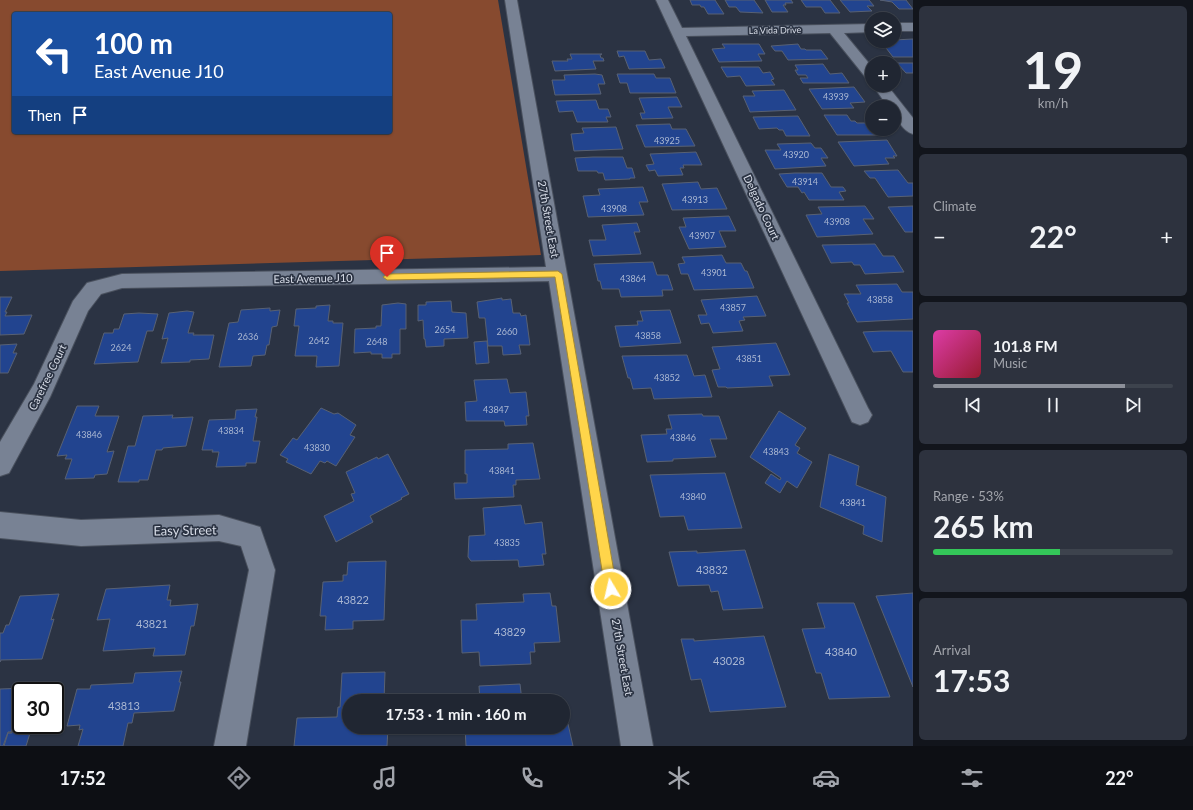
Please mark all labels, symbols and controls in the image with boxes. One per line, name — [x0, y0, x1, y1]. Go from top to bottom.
map controls — [865, 12, 901, 136]
button: layers — [865, 12, 901, 48]
street label: La Vida Drive — [749, 24, 802, 36]
text: 100 m — [94, 26, 173, 60]
icon: left — [28, 28, 80, 80]
text: 19 — [1023, 38, 1083, 100]
button: + — [865, 56, 901, 92]
text: East Avenue J10 — [94, 60, 224, 82]
house number: 43939 — [823, 91, 849, 102]
text: km/h — [1038, 95, 1068, 111]
button: − — [865, 100, 901, 136]
icon: arrive — [69, 104, 91, 126]
text: Then — [28, 106, 61, 124]
house number: 43925 — [654, 135, 680, 146]
house number: 43920 — [783, 149, 809, 160]
street label: Delgado Court — [741, 172, 783, 242]
house number: 43914 — [792, 176, 818, 187]
street label: 27th Street East — [536, 180, 562, 259]
house number: 43913 — [682, 194, 708, 205]
text: Climate — [933, 198, 976, 214]
house number: 43908 — [601, 203, 627, 214]
house number: 43908 — [824, 216, 850, 227]
text: 22° — [1029, 218, 1077, 254]
text: − — [933, 223, 946, 250]
text: + — [1160, 223, 1173, 250]
house number: 43907 — [689, 230, 715, 241]
pin — [370, 236, 404, 277]
icon: arrive — [376, 242, 398, 264]
house number: 43901 — [701, 267, 727, 278]
street label: East Avenue J10 — [273, 271, 353, 285]
house number: 43864 — [620, 273, 646, 284]
house number: 43858 — [867, 294, 893, 305]
house number: 43857 — [720, 302, 746, 313]
house number: 2654 — [435, 324, 455, 335]
house number: 2660 — [497, 326, 517, 337]
house number: 43858 — [635, 330, 661, 341]
house number: 2636 — [238, 331, 258, 342]
house number: 2642 — [309, 335, 329, 346]
house number: 2648 — [367, 336, 387, 347]
text: 101.8 FM — [993, 337, 1058, 355]
street label: Carefree Court — [25, 342, 69, 412]
house number: 2624 — [111, 342, 131, 353]
house number: 43851 — [736, 353, 762, 364]
text: Music — [993, 355, 1027, 371]
house number: 43852 — [654, 372, 680, 383]
icon: previous — [962, 394, 984, 416]
icon: pause — [1042, 394, 1064, 416]
icon: next — [1122, 394, 1144, 416]
house number: 43847 — [483, 404, 509, 415]
house number: 43834 — [218, 425, 244, 436]
house number: 43846 — [76, 429, 102, 440]
house number: 43846 — [670, 432, 696, 443]
house number: 43830 — [304, 442, 330, 453]
house number: 43843 — [763, 446, 789, 457]
house number: 43841 — [489, 465, 515, 476]
text: Range · 53% — [933, 488, 1004, 504]
house number: 43840 — [680, 491, 706, 502]
house number: 43841 — [840, 497, 866, 508]
text: 265 km — [933, 508, 1034, 544]
street label: Easy Street — [153, 521, 217, 539]
house number: 43835 — [494, 537, 520, 548]
house number: 43832 — [696, 563, 728, 576]
position arrow — [590, 568, 632, 610]
house number: 43822 — [337, 593, 369, 606]
house number: 43821 — [136, 617, 168, 630]
street label: 27th Street East — [610, 618, 636, 697]
house number: 43829 — [494, 625, 526, 638]
text: Arrival — [933, 642, 970, 658]
house number: 43840 — [825, 645, 858, 658]
house number: 43028 — [713, 654, 745, 667]
text: 17:53 — [933, 662, 1010, 698]
speed limit sign: 30 — [12, 682, 64, 734]
house number: 43813 — [108, 699, 140, 712]
text: 17:53 · 1 min · 160 m — [386, 705, 526, 723]
icon: directions — [225, 764, 253, 792]
icon: music — [371, 764, 399, 792]
icon: phone — [518, 764, 546, 792]
icon: climate — [665, 764, 693, 792]
icon: car — [812, 764, 840, 792]
icon: filters — [958, 764, 986, 792]
text: 17:52 — [59, 767, 106, 789]
text: 22° — [1105, 767, 1134, 789]

